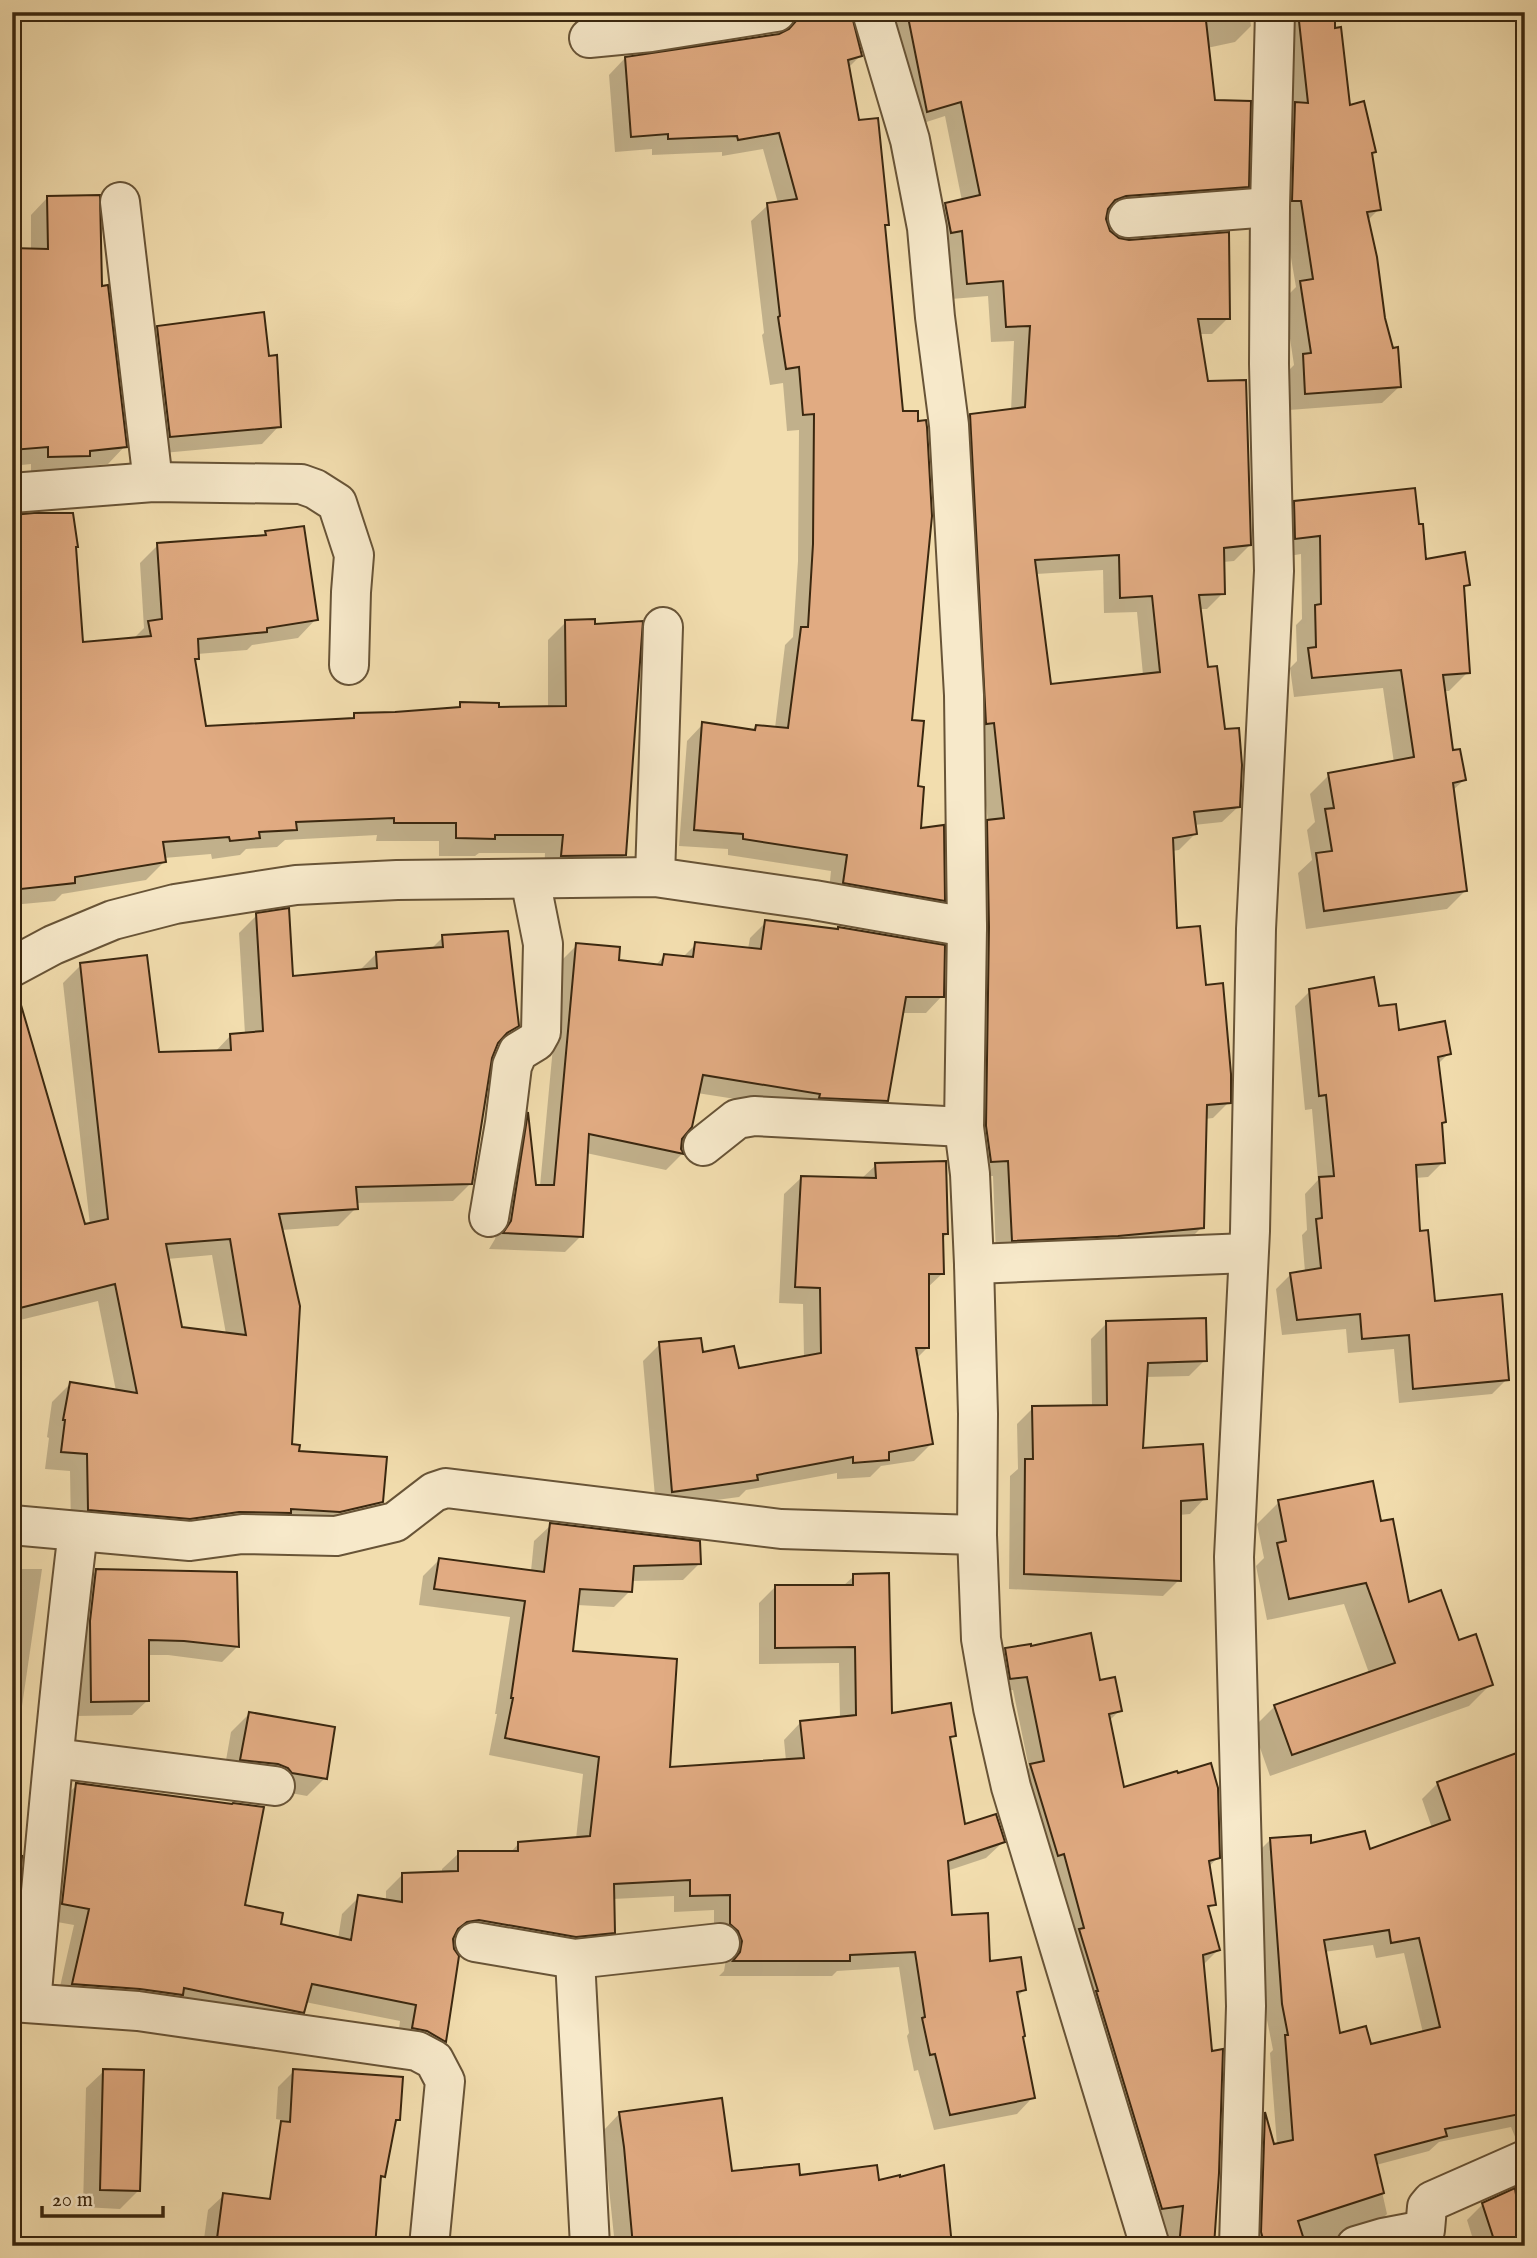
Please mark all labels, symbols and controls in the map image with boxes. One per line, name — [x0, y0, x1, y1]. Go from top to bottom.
scale bar — [42, 2174, 163, 2218]
text: 20 m — [52, 2187, 93, 2214]

